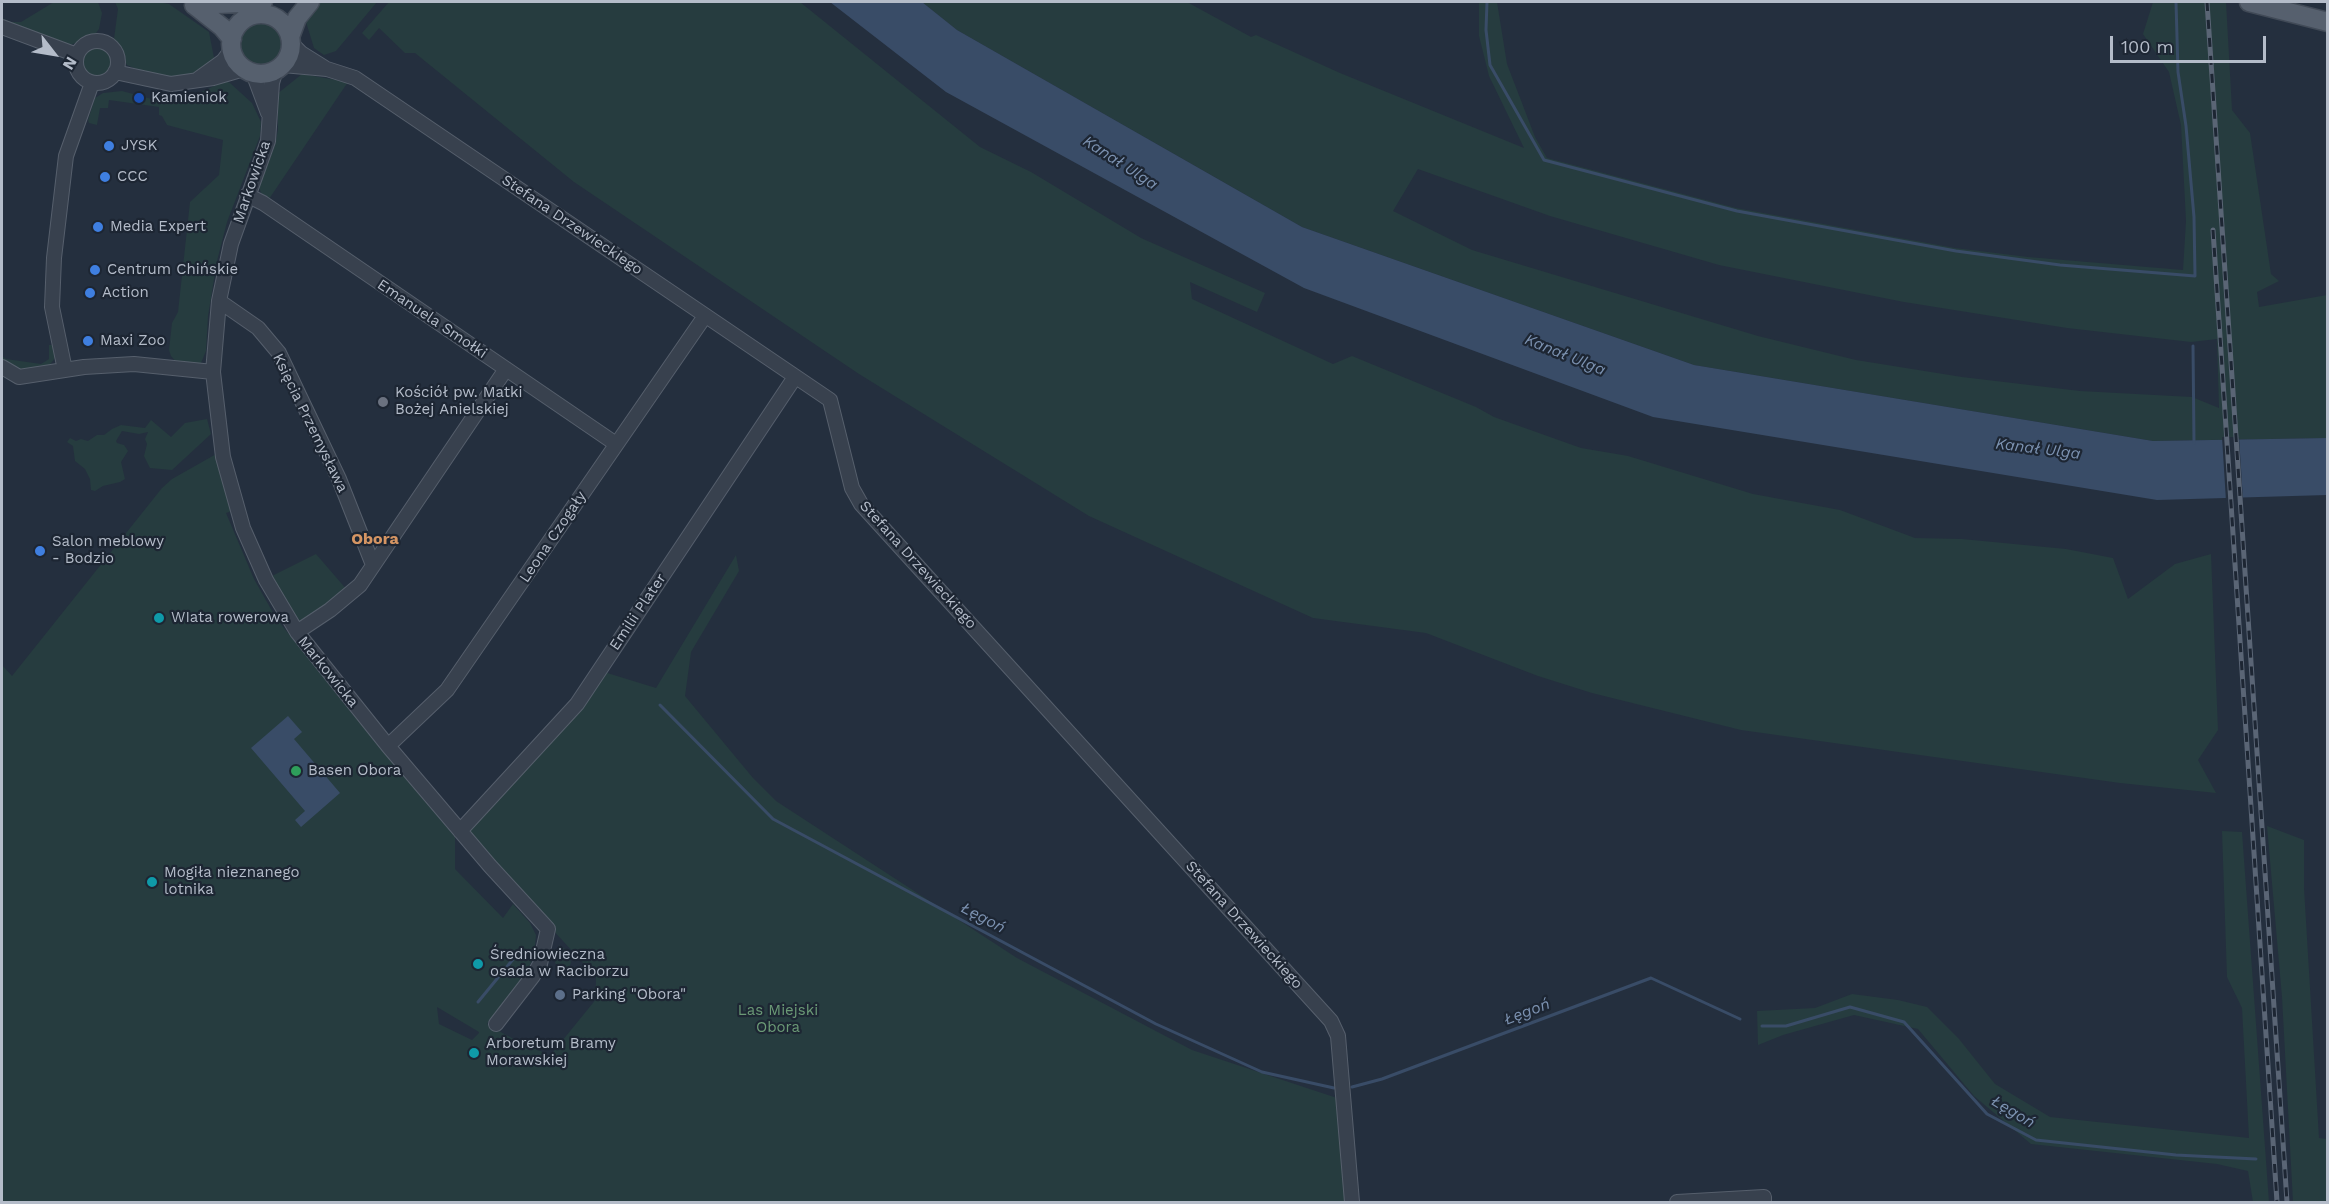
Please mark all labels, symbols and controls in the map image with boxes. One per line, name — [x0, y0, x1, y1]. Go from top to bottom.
north arrow — [24, 24, 84, 84]
scale bar — [2113, 24, 2269, 62]
text: 100 m — [2121, 36, 2174, 57]
text: N — [59, 54, 81, 73]
place label: Kamieniok — [151, 89, 227, 107]
marker: Kamieniok — [132, 91, 146, 105]
water label: Kanał Ulga — [1079, 132, 1161, 194]
place label: JYSK — [121, 137, 157, 155]
street label: Markowicka — [229, 138, 275, 226]
marker: JYSK — [102, 139, 116, 153]
place label: CCC — [117, 168, 148, 186]
marker: CCC — [98, 170, 112, 184]
street label: Stefana Drzewieckiego — [498, 171, 646, 279]
place label: Media Expert — [110, 218, 206, 236]
marker: Media Expert — [91, 220, 105, 234]
place label: Centrum Chińskie — [107, 261, 238, 279]
marker: Centrum Chińskie — [88, 263, 102, 277]
street label: Emanuela Smołki — [374, 276, 490, 362]
place label: Action — [102, 284, 149, 302]
marker: Action — [83, 286, 97, 300]
water label: Kanał Ulga — [1522, 330, 1608, 380]
place label: Maxi Zoo — [100, 332, 165, 350]
marker: Maxi Zoo — [81, 334, 95, 348]
street label: Księcia Przemysława — [269, 351, 351, 495]
place label: Kościół pw. Matki Bożej Anielskiej — [395, 384, 522, 419]
marker: Kościół pw. Matki Bożej Anielskiej — [376, 395, 390, 409]
water label: Kanał Ulga — [1994, 434, 2082, 464]
street label: Leona Czogały — [516, 488, 590, 586]
street label: Stefana Drzewieckiego — [856, 497, 980, 633]
district label: Obora — [351, 529, 399, 549]
place label: Salon meblowy - Bodzio — [52, 533, 164, 568]
marker: Salon meblowy - Bodzio — [33, 544, 47, 558]
street label: Emilii Plater — [606, 570, 670, 654]
place label: WIata rowerowa — [171, 609, 289, 627]
marker: WIata rowerowa — [152, 611, 166, 625]
street label: Markowicka — [294, 633, 362, 711]
place label: Basen Obora — [308, 762, 401, 780]
marker: Basen Obora — [289, 764, 303, 778]
street label: Stefana Drzewieckiego — [1182, 857, 1306, 993]
place label: Mogiła nieznanego lotnika — [164, 864, 299, 899]
marker: Mogiła nieznanego lotnika — [145, 875, 159, 889]
water label: Łęgoń — [958, 898, 1008, 938]
place label: Średniowieczna osada w Raciborzu — [490, 946, 629, 981]
marker: Średniowieczna osada w Raciborzu — [471, 957, 485, 971]
place label: Parking "Obora" — [572, 986, 686, 1004]
marker: Parking "Obora" — [553, 988, 567, 1002]
water label: Łęgoń — [1501, 995, 1553, 1029]
park label: Las Miejski Obora — [738, 1002, 818, 1037]
place label: Arboretum Bramy Morawskiej — [486, 1035, 616, 1070]
marker: Arboretum Bramy Morawskiej — [467, 1046, 481, 1060]
water label: Łęgoń — [1988, 1092, 2038, 1132]

